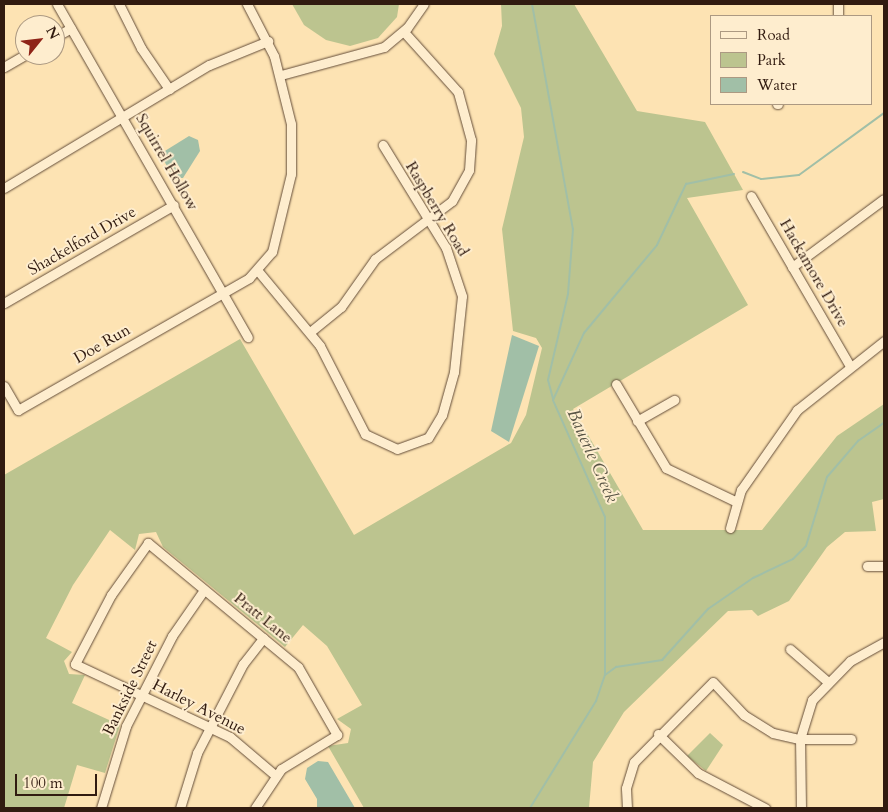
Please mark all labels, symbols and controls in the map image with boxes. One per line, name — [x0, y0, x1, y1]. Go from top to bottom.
north arrow — [15, 15, 65, 65]
legend — [710, 15, 873, 105]
text: N — [41, 23, 64, 43]
text: Road — [757, 25, 790, 45]
text: Park — [757, 50, 786, 70]
text: Water — [757, 75, 797, 95]
street label: Squirrel Hollow — [131, 110, 203, 214]
street label: Raspberry Road — [401, 158, 473, 260]
street label: Shackelford Drive — [24, 202, 140, 280]
street label: Hackamore Drive — [775, 216, 853, 330]
street label: Doe Run — [70, 320, 134, 368]
water label: Bauerle Creek — [562, 406, 622, 506]
street label: Pratt Lane — [230, 589, 296, 647]
street label: Bankside Street — [99, 637, 161, 739]
street label: Harley Avenue — [149, 675, 249, 739]
scale bar — [18, 764, 100, 796]
text: 100 m — [23, 773, 63, 793]

